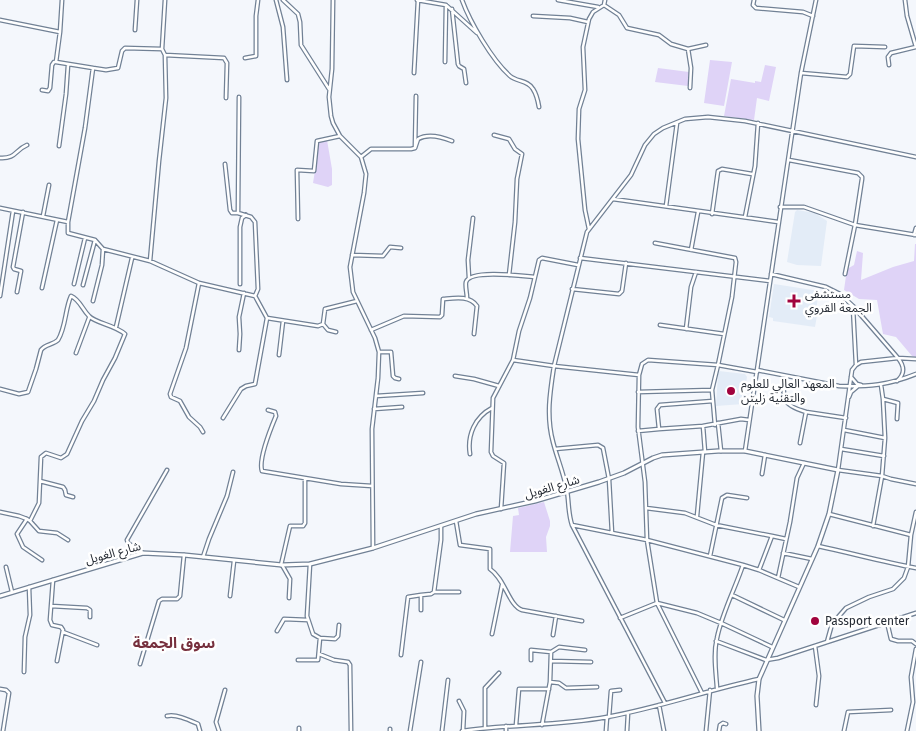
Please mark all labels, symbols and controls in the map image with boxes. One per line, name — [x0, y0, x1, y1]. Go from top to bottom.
place label: مستشفى الجمعة القروي — [805, 287, 872, 318]
marker: مستشفى الجمعة القروي — [787, 294, 801, 308]
place label: المعهد العالي للعلوم والتقنية زليتن — [741, 377, 835, 405]
marker: المعهد العالي للعلوم والتقنية زليتن — [725, 385, 737, 397]
street label: شارع الغويل — [523, 472, 582, 503]
street label: شارع الغويل — [84, 539, 143, 569]
place label: Passport center — [825, 614, 910, 628]
marker: Passport center — [809, 615, 821, 627]
district label: سوق الجمعة — [133, 634, 215, 652]

